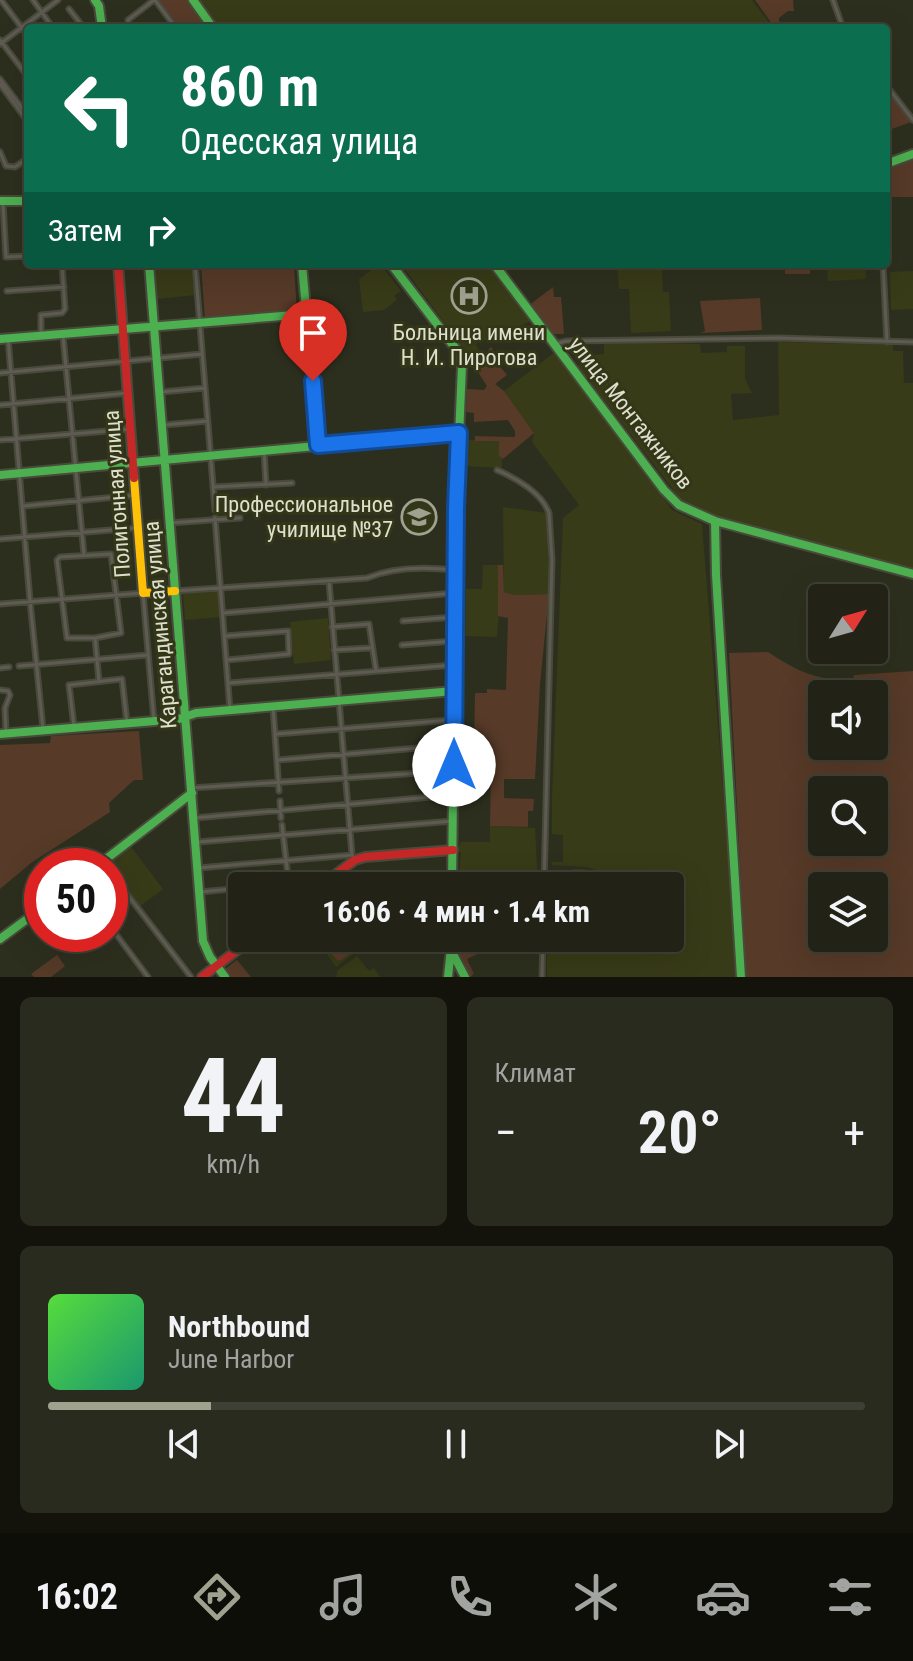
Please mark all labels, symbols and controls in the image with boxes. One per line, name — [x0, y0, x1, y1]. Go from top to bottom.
text: 860 m — [180, 54, 319, 120]
icon: left — [48, 56, 152, 160]
text: Одесская улица — [180, 121, 418, 163]
icon: right — [139, 208, 183, 252]
text: Затем — [48, 213, 123, 248]
hospital icon: Больница имени Н. И. Пирогова — [450, 277, 488, 315]
pin — [279, 299, 347, 381]
icon: arrive — [291, 311, 335, 355]
place label: Больница имени Н. И. Пирогова — [393, 320, 545, 370]
street label: улица Монтажников — [564, 332, 698, 494]
street label: Полигонная улица — [99, 409, 135, 579]
place label: Профессиональное училище №37 — [215, 492, 393, 542]
school or university icon: Профессиональное училище №37 — [400, 498, 438, 536]
street label: Карагандинская улица — [138, 520, 182, 730]
north arrow — [808, 584, 888, 664]
map controls — [808, 584, 888, 952]
button: sound — [808, 680, 888, 760]
position arrow — [412, 723, 496, 807]
button: search — [808, 776, 888, 856]
speed limit sign: 50 — [24, 848, 128, 952]
button: layers — [808, 872, 888, 952]
text: 16:06 · 4 мин · 1.4 km — [322, 894, 590, 929]
text: 44 — [181, 1036, 286, 1157]
text: Климат — [495, 1058, 576, 1088]
text: 20° — [638, 1097, 722, 1168]
text: − — [495, 1107, 517, 1159]
text: + — [843, 1107, 865, 1159]
text: km/h — [207, 1149, 260, 1179]
text: Northbound — [168, 1309, 310, 1344]
text: June Harbor — [168, 1344, 294, 1374]
icon: previous — [162, 1422, 206, 1466]
icon: pause — [434, 1422, 478, 1466]
icon: next — [707, 1422, 751, 1466]
icon: directions — [189, 1569, 245, 1625]
icon: music — [315, 1569, 371, 1625]
icon: phone — [442, 1569, 498, 1625]
icon: climate — [568, 1569, 624, 1625]
icon: car — [695, 1569, 751, 1625]
icon: filters — [822, 1569, 878, 1625]
text: 16:02 — [35, 1576, 118, 1618]

